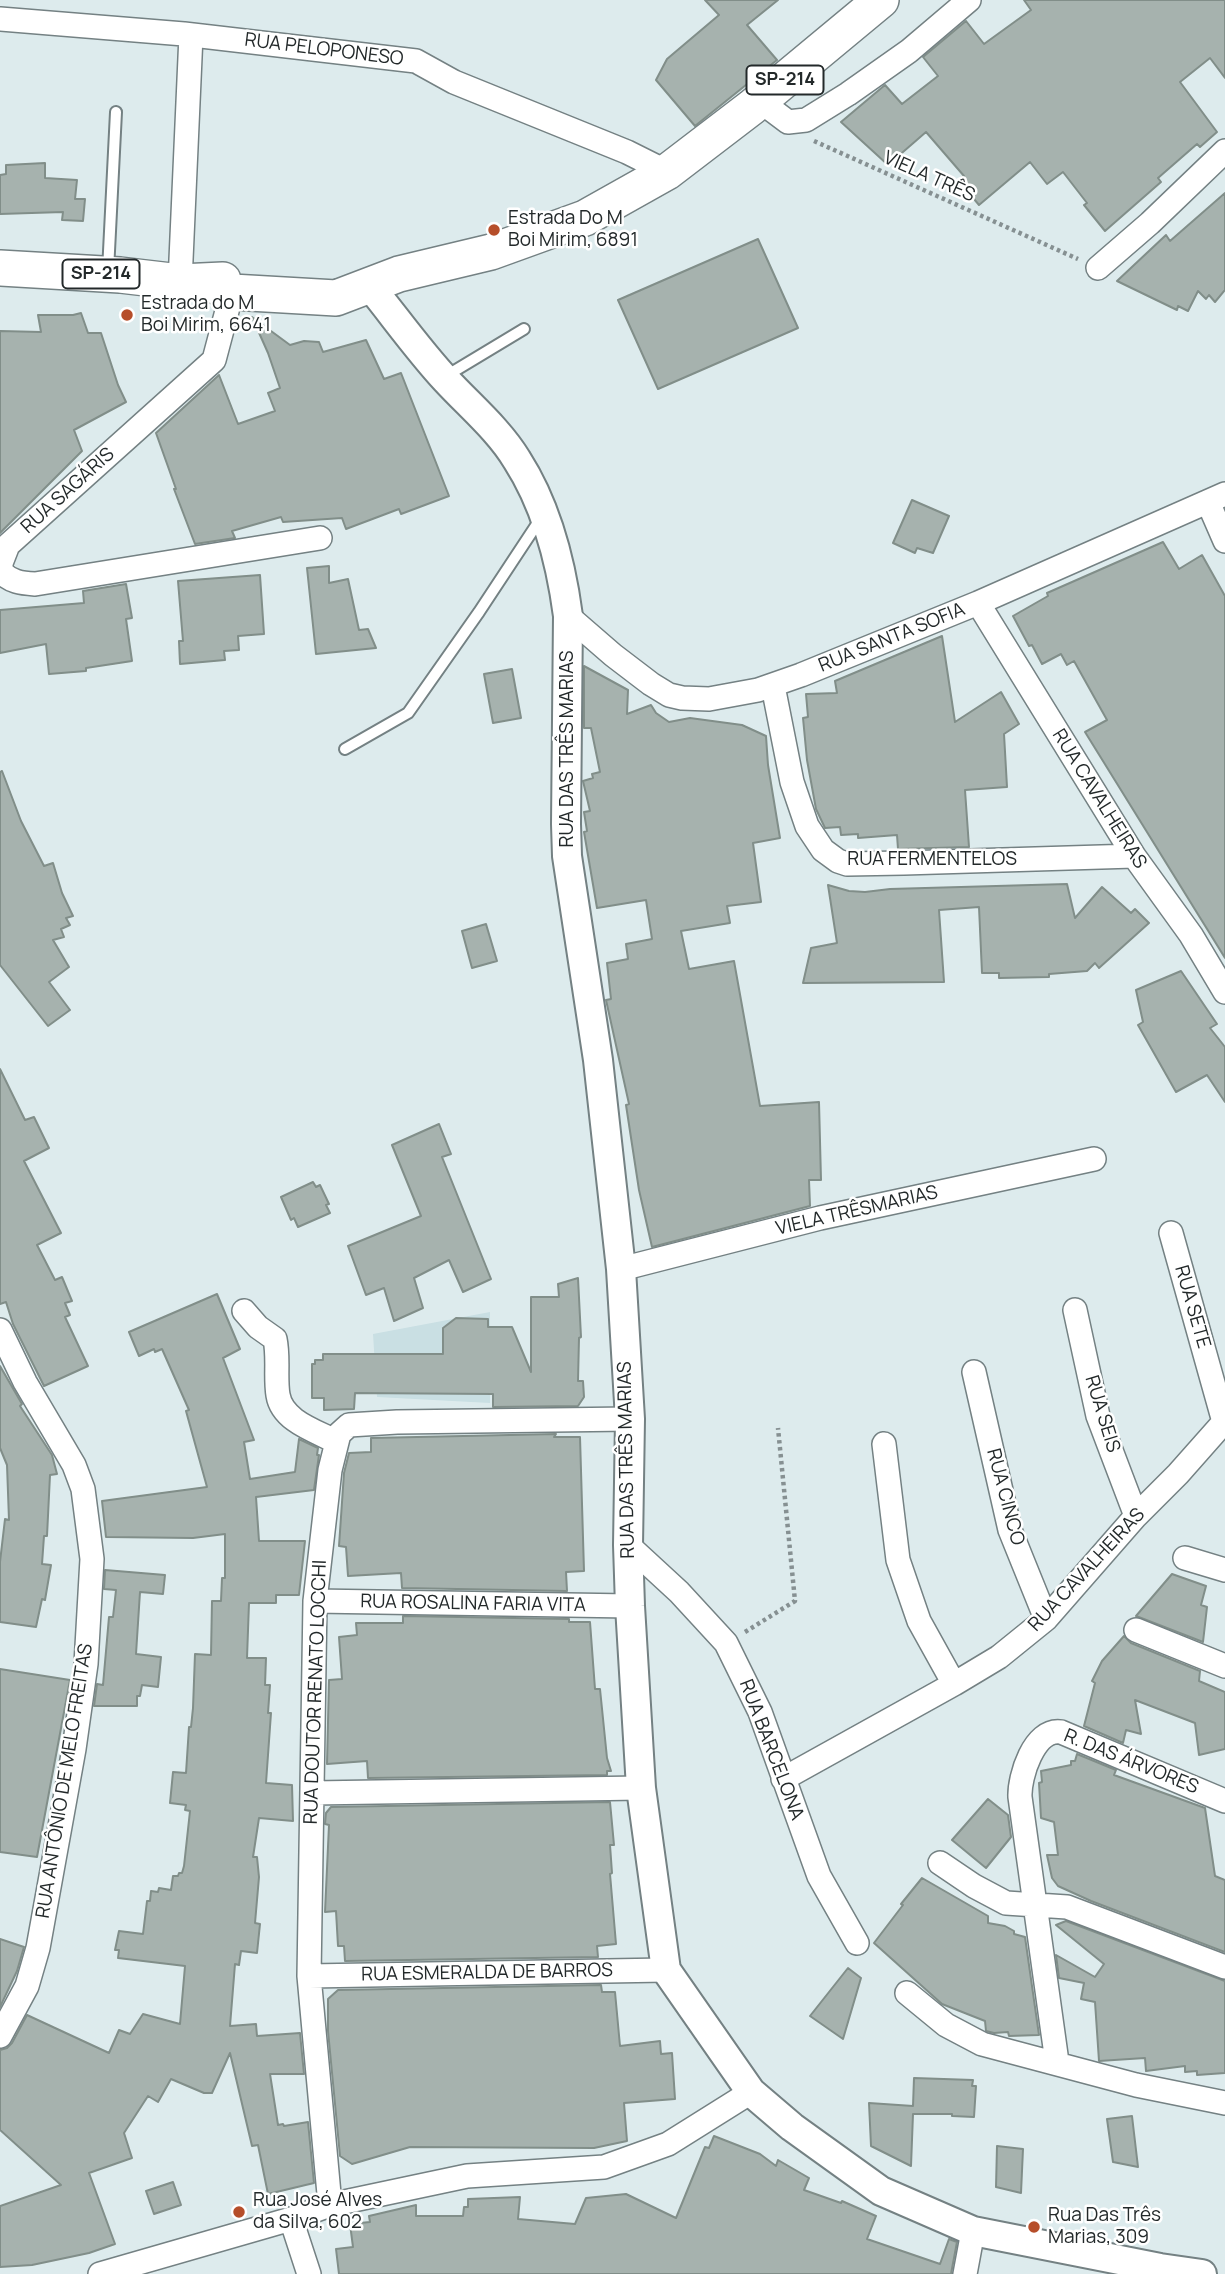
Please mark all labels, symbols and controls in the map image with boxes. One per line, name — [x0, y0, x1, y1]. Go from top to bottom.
street label: RUA PELOPONESO — [243, 29, 405, 71]
road number: SP-214 — [746, 66, 824, 94]
street label: VIELA TRÊS — [880, 147, 978, 207]
place label: Estrada Do M Boi Mirim, 6891 — [508, 208, 638, 252]
marker: Estrada Do M Boi Mirim, 6891 — [486, 222, 502, 238]
road number: SP-214 — [62, 260, 140, 288]
place label: Estrada do M Boi Mirim, 6641 — [141, 293, 271, 337]
marker: Estrada do M Boi Mirim, 6641 — [119, 307, 135, 323]
street label: RUA SAGÁRIS — [17, 443, 119, 539]
street label: RUA SANTA SOFIA — [816, 598, 968, 678]
street label: RUA DAS TRÊS MARIAS — [557, 650, 579, 848]
street label: RUA CAVALHEIRAS — [1047, 725, 1151, 873]
street label: RUA FERMENTELOS — [847, 849, 1017, 871]
street label: VIELA TRÊSMARIAS — [774, 1181, 940, 1241]
street label: RUA SETE — [1169, 1263, 1215, 1351]
street label: RUA DAS TRÊS MARIAS — [614, 1361, 640, 1559]
street label: RUA SEIS — [1080, 1373, 1124, 1455]
street label: RUA CINCO — [981, 1446, 1029, 1548]
street label: RUA CAVALHEIRAS — [1024, 1504, 1150, 1636]
street label: RUA DOUTOR RENATO LOCCHI — [300, 1559, 332, 1825]
street label: RUA ROSALINA FARIA VITA — [360, 1591, 586, 1617]
street label: RUA ANTÔNIO DE MELO FREITAS — [32, 1642, 98, 1920]
street label: RUA BARCELONA — [734, 1677, 808, 1823]
street label: R. DAS ÁRVORES — [1060, 1725, 1202, 1799]
street label: RUA ESMERALDA DE BARROS — [361, 1959, 613, 1987]
place label: Rua José Alves da Silva, 602 — [253, 2190, 382, 2234]
marker: Rua José Alves da Silva, 602 — [231, 2204, 247, 2220]
place label: Rua Das Três Marias, 309 — [1048, 2205, 1161, 2249]
marker: Rua Das Três Marias, 309 — [1026, 2219, 1042, 2235]

